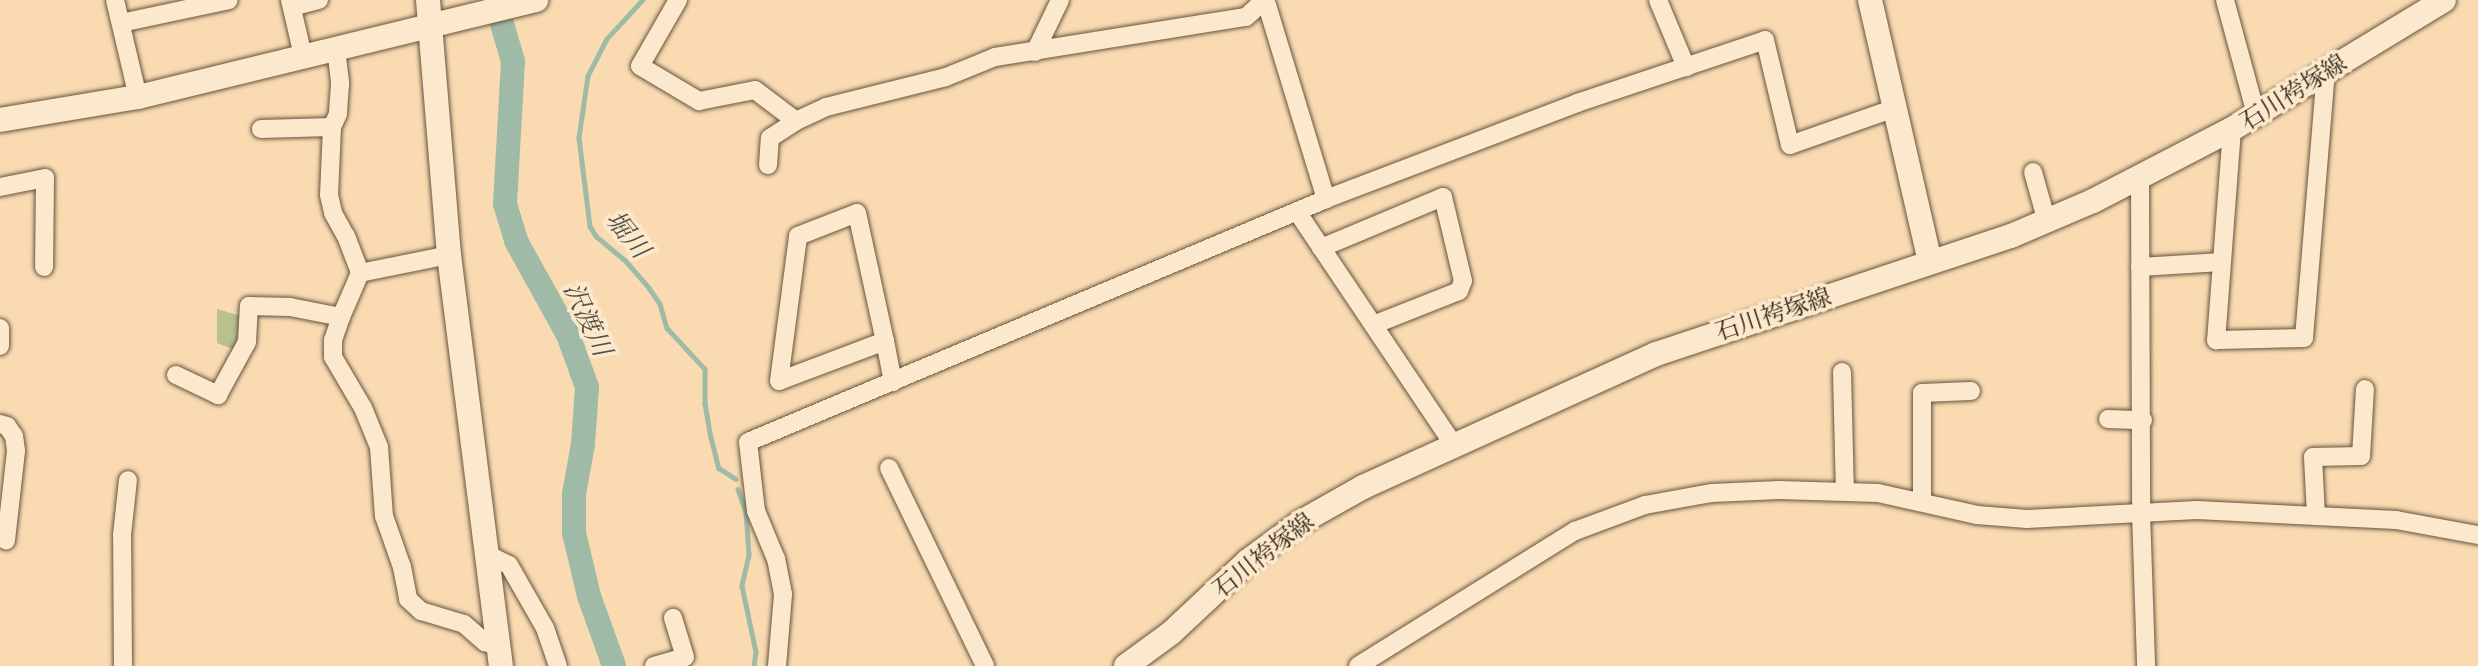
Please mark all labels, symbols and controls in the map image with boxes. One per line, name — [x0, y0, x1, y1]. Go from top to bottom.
street label: 石川袴塚線 — [2234, 48, 2352, 136]
water label: 堀川 — [600, 204, 656, 264]
water label: 沢渡川 — [557, 277, 619, 361]
street label: 石川袴塚線 — [1711, 282, 1835, 346]
street label: 石川袴塚線 — [1207, 507, 1319, 603]

